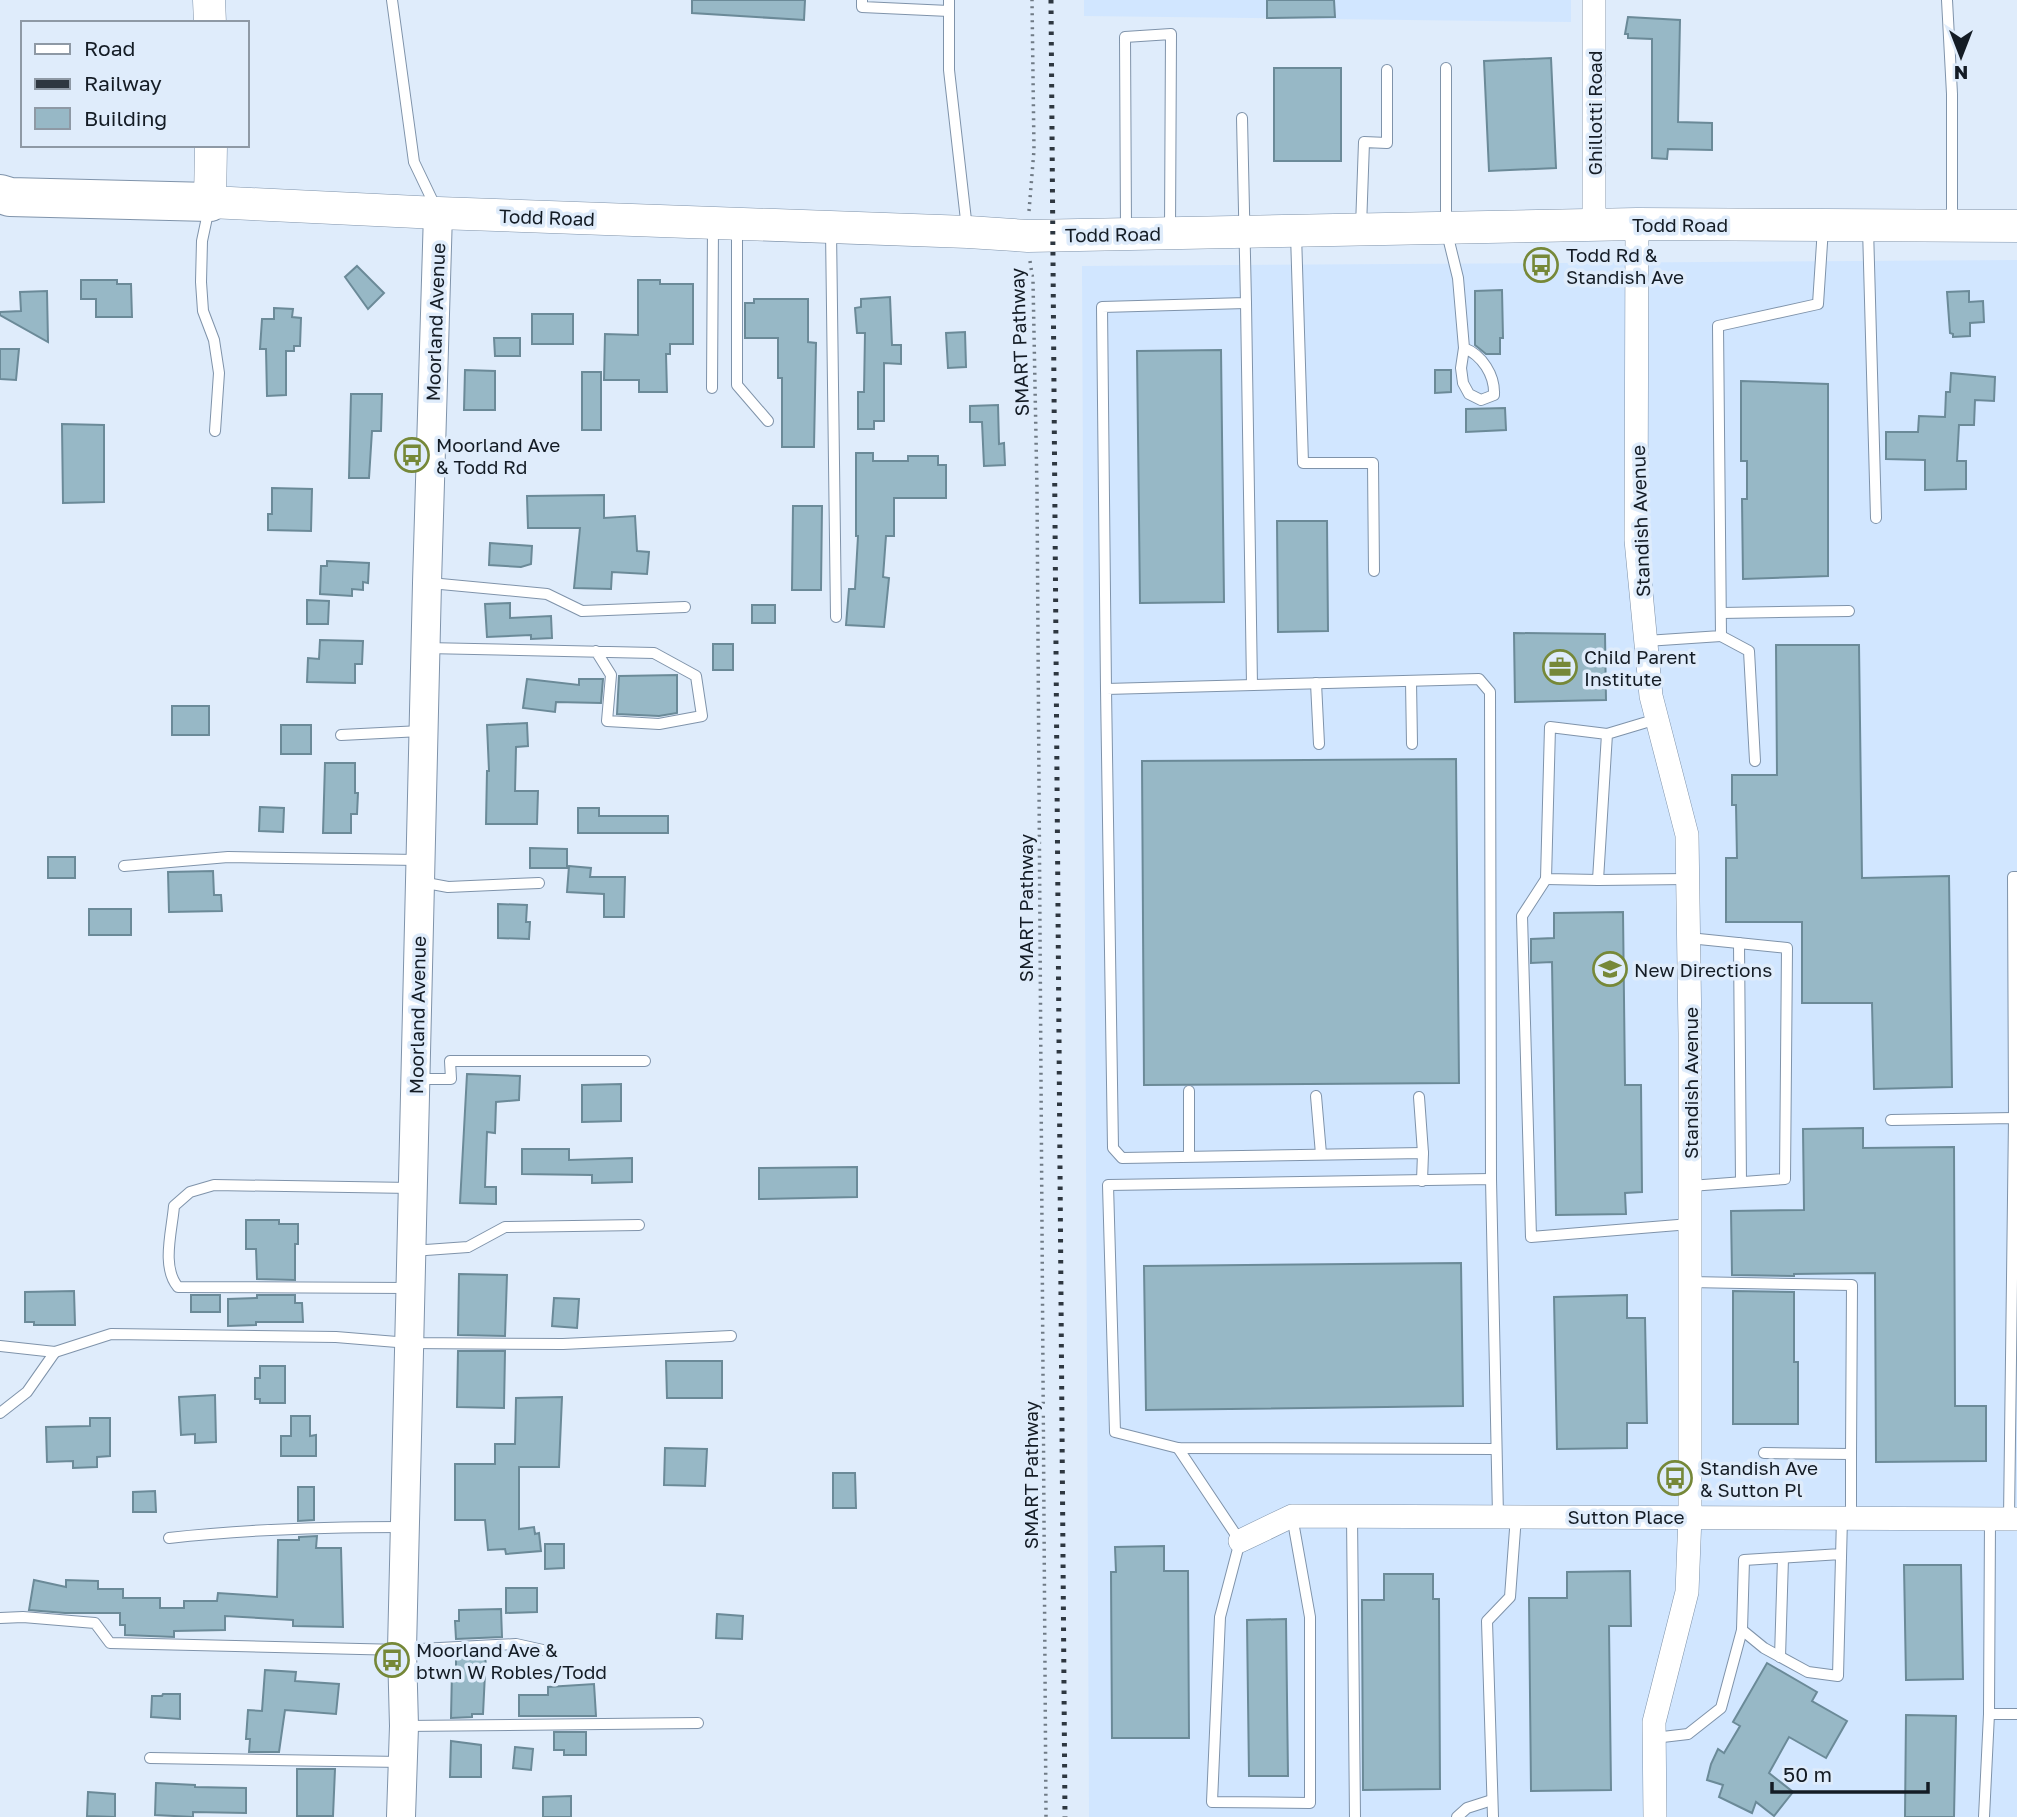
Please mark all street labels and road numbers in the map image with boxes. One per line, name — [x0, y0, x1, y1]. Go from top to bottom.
street label: Ghillotti Road — [1583, 51, 1606, 175]
street label: Todd Road — [499, 204, 595, 230]
street label: Todd Road — [1632, 213, 1728, 236]
street label: Todd Road — [1065, 222, 1161, 246]
street label: Moorland Avenue — [421, 242, 449, 402]
street label: SMART Pathway — [1005, 267, 1033, 417]
street label: Standish Avenue — [1626, 445, 1654, 597]
street label: SMART Pathway — [1014, 833, 1037, 982]
street label: Moorland Avenue — [404, 936, 430, 1094]
street label: Standish Avenue — [1679, 1007, 1702, 1159]
street label: SMART Pathway — [1019, 1400, 1042, 1549]
street label: Sutton Place — [1567, 1505, 1685, 1528]

